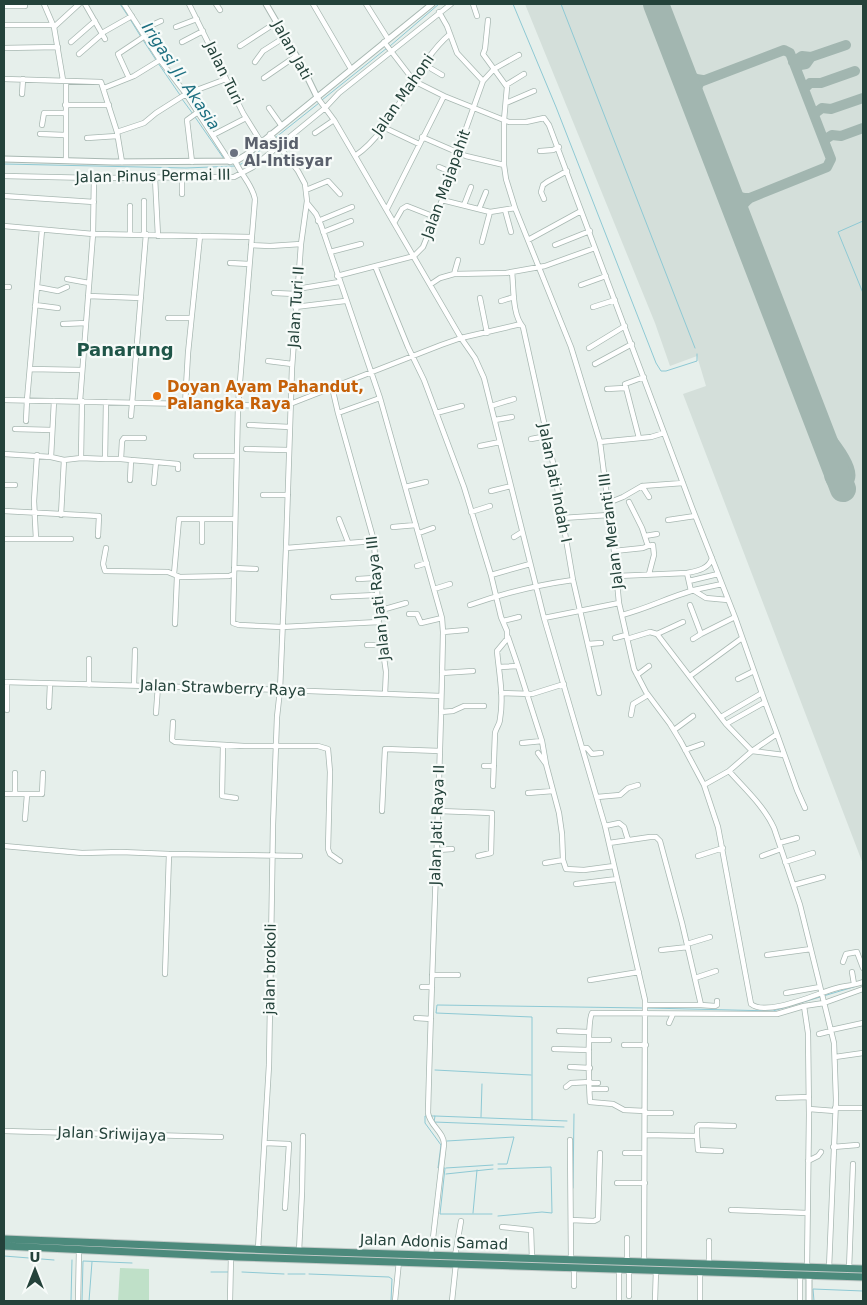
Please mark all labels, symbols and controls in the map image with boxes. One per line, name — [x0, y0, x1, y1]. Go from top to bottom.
street label: Jalan Jati — [268, 16, 316, 83]
water label: Irigasi Jl. Akasia — [138, 19, 224, 133]
street label: Jalan Turi — [201, 38, 247, 107]
street label: Jalan Mahoni — [368, 51, 438, 140]
street label: Jalan Majapahit — [418, 127, 474, 242]
place label: Masjid Al-Intisyar — [244, 135, 332, 170]
marker: Masjid Al-Intisyar — [228, 147, 240, 159]
street label: Jalan Pinus Permai III — [74, 166, 231, 186]
street label: Jalan Turi II — [284, 266, 308, 349]
district label: Panarung — [76, 339, 174, 360]
place label: Doyan Ayam Pahandut, Palangka Raya — [167, 378, 364, 413]
marker: Doyan Ayam Pahandut, Palangka Raya — [151, 390, 163, 402]
street label: Jalan Jati Indah I — [534, 421, 575, 544]
street label: Jalan Meranti III — [595, 472, 627, 591]
street label: Jalan Jati Raya III — [363, 535, 394, 662]
street label: Jalan Strawberry Raya — [139, 676, 306, 700]
street label: Jalan Jati Raya II — [426, 764, 448, 887]
street label: jalan brokoli — [260, 923, 280, 1016]
street label: Jalan Sriwijaya — [56, 1123, 167, 1145]
street label: Jalan Adonis Samad — [359, 1230, 508, 1254]
north arrow — [10, 1245, 60, 1295]
text: U — [29, 1249, 41, 1265]

